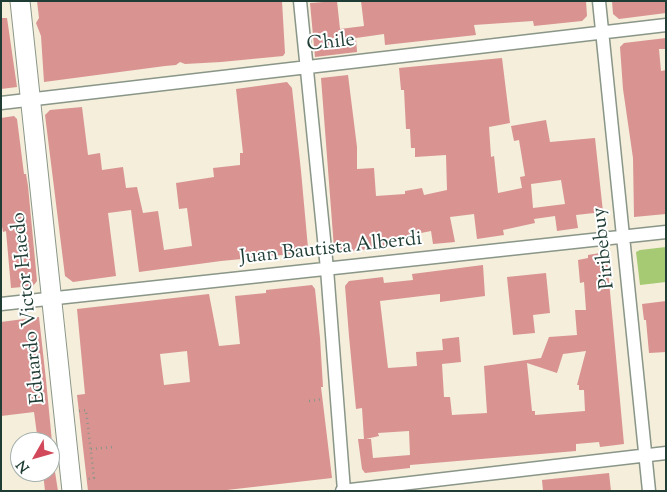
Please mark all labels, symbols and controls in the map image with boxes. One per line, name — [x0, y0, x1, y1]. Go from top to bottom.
street label: Chile — [306, 30, 356, 58]
street label: Piribebuy — [589, 206, 621, 290]
street label: Eduardo Victor Haedo — [8, 211, 52, 405]
street label: Juan Bautista Alberdi — [239, 228, 423, 272]
north arrow — [10, 432, 60, 482]
text: N — [13, 455, 35, 476]

